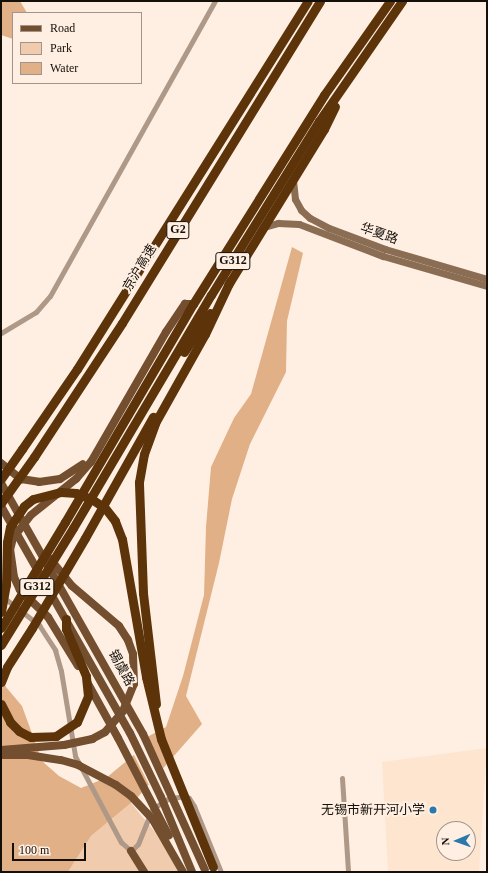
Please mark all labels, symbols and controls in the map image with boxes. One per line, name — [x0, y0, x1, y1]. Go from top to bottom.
legend — [12, 12, 142, 84]
text: Road — [50, 21, 75, 35]
text: Park — [50, 41, 72, 55]
text: Water — [50, 61, 78, 75]
road number: G2 — [166, 220, 190, 240]
street label: 华夏路 — [358, 220, 400, 248]
street label: 京沪高速 — [120, 242, 160, 294]
road number: G312 — [215, 251, 251, 271]
road number: G312 — [19, 577, 55, 597]
street label: 锡虞路 — [105, 647, 137, 689]
place label: 无锡市新开河小学 — [321, 802, 425, 818]
marker: 无锡市新开河小学 — [428, 805, 438, 815]
north arrow — [436, 821, 476, 861]
scale bar — [14, 835, 88, 861]
text: N — [439, 837, 451, 846]
text: 100 m — [19, 843, 49, 857]

